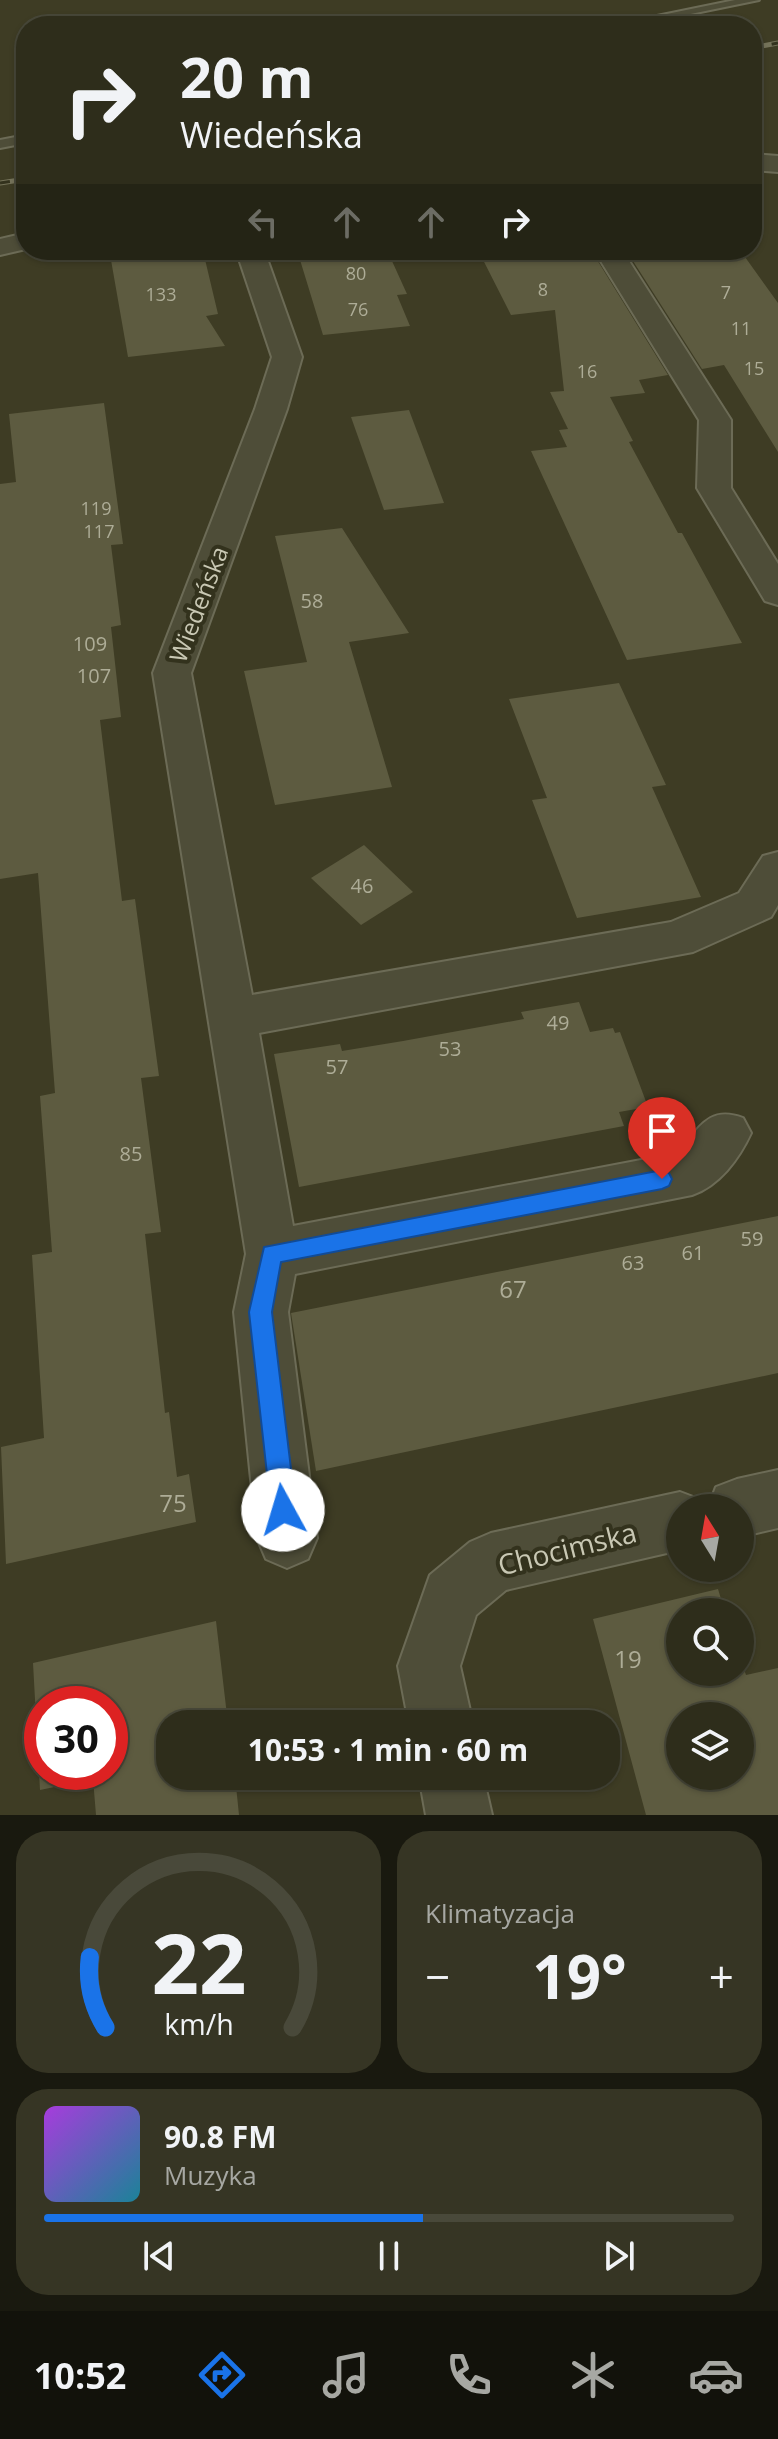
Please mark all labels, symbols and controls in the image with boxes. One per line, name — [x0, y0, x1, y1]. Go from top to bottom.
text: 20 m — [180, 38, 314, 114]
icon: right — [48, 48, 152, 152]
text: Wiedeńska — [180, 110, 363, 159]
icon: left — [241, 200, 285, 244]
icon: ahead — [325, 200, 369, 244]
icon: ahead — [409, 200, 453, 244]
icon: right — [493, 200, 537, 244]
house number: 80 — [346, 261, 366, 285]
house number: 8 — [538, 277, 548, 301]
house number: 7 — [721, 280, 731, 304]
house number: 133 — [146, 282, 176, 306]
house number: 76 — [348, 297, 368, 321]
house number: 11 — [731, 316, 751, 340]
house number: 15 — [744, 356, 764, 380]
house number: 16 — [577, 359, 597, 383]
house number: 119 — [81, 496, 111, 520]
house number: 117 — [84, 519, 114, 543]
street label: Wiedeńska — [161, 541, 235, 667]
house number: 58 — [301, 587, 323, 614]
house number: 109 — [73, 630, 107, 657]
house number: 107 — [77, 662, 111, 689]
house number: 46 — [351, 872, 373, 899]
house number: 49 — [547, 1009, 569, 1036]
house number: 53 — [439, 1035, 461, 1062]
house number: 57 — [326, 1053, 348, 1080]
pin — [628, 1097, 696, 1179]
icon: arrive — [640, 1109, 684, 1153]
house number: 85 — [120, 1140, 142, 1167]
house number: 59 — [741, 1225, 763, 1252]
house number: 61 — [682, 1239, 704, 1266]
house number: 63 — [622, 1249, 644, 1276]
house number: 67 — [499, 1272, 527, 1305]
position arrow — [241, 1468, 325, 1552]
house number: 75 — [159, 1486, 187, 1519]
north arrow — [666, 1494, 754, 1582]
map controls — [666, 1494, 754, 1790]
street label: Chocimska — [494, 1512, 640, 1584]
button: search — [666, 1598, 754, 1686]
house number: 19 — [614, 1642, 642, 1675]
speed limit sign: 30 — [24, 1686, 128, 1790]
button: layers — [666, 1702, 754, 1790]
text: 10:53 · 1 min · 60 m — [248, 1729, 528, 1770]
text: Klimatyzacja — [425, 1895, 575, 1931]
text: 22 — [151, 1905, 246, 2018]
text: 19° — [532, 1935, 627, 2017]
text: − — [425, 1946, 450, 2006]
text: + — [709, 1946, 734, 2006]
text: km/h — [164, 2004, 233, 2043]
text: 90.8 FM — [164, 2116, 277, 2157]
text: Muzyka — [164, 2157, 257, 2193]
icon: previous — [137, 2234, 181, 2278]
icon: pause — [367, 2234, 411, 2278]
icon: next — [597, 2234, 641, 2278]
icon: directions — [194, 2347, 250, 2403]
icon: music — [318, 2347, 374, 2403]
icon: phone — [441, 2347, 497, 2403]
icon: climate — [565, 2347, 621, 2403]
icon: car — [688, 2347, 744, 2403]
text: 10:52 — [34, 2351, 126, 2400]

